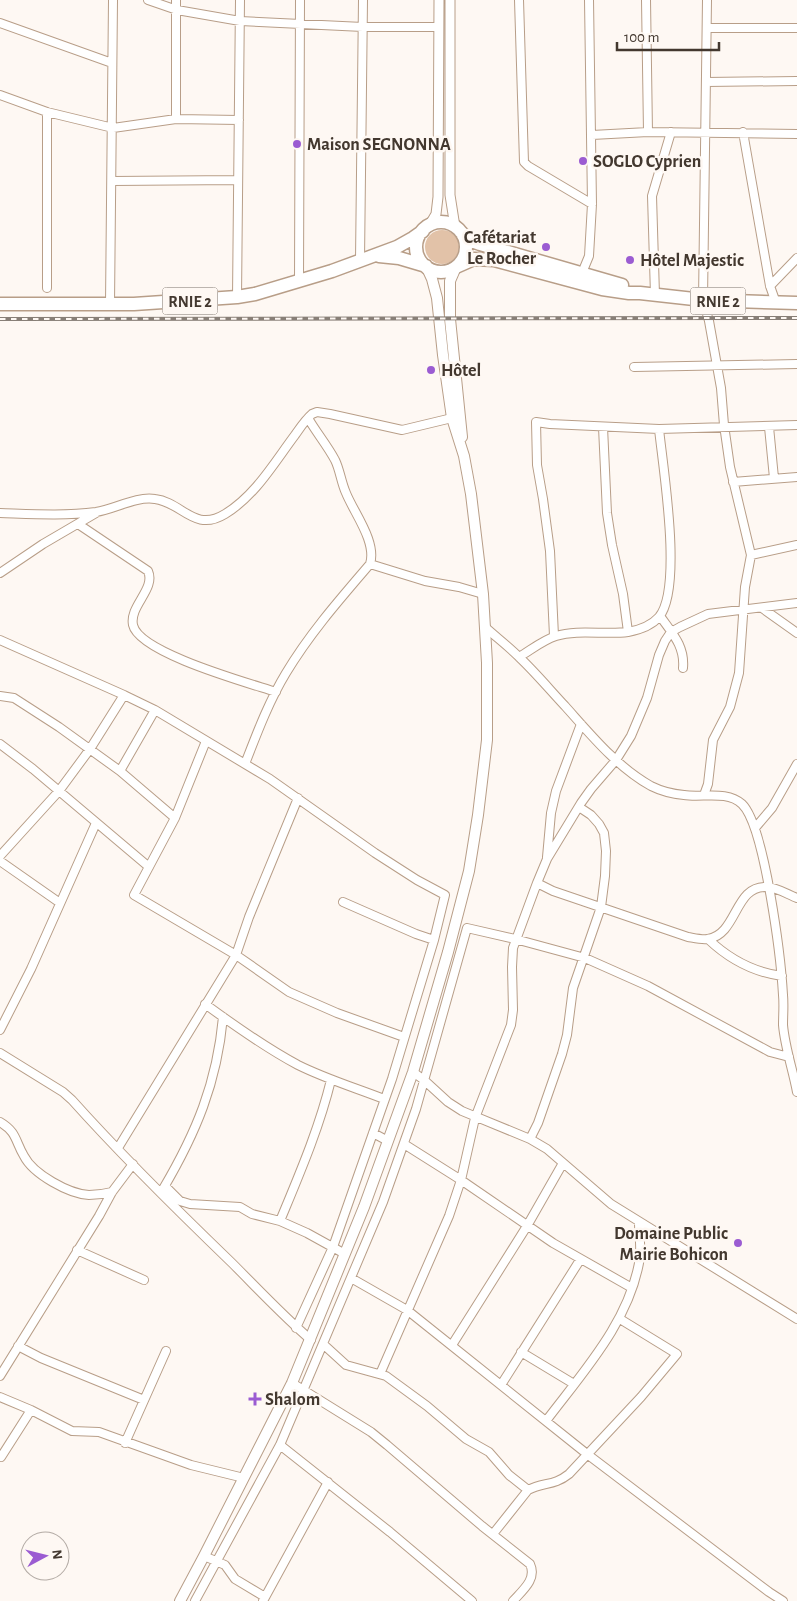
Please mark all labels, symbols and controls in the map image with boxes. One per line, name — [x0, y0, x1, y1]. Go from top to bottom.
scale bar — [617, 20, 720, 52]
text: 100 m — [624, 30, 659, 45]
place label: Maison SEGNONNA — [307, 136, 451, 154]
marker: Maison SEGNONNA — [291, 138, 303, 150]
place label: SOGLO Cyprien — [593, 153, 701, 171]
marker: SOGLO Cyprien — [577, 155, 589, 167]
place label: Cafétariat Le Rocher — [464, 229, 537, 268]
marker: Cafétariat Le Rocher — [540, 241, 552, 253]
place label: Hôtel Majestic — [640, 252, 744, 270]
marker: Hôtel Majestic — [624, 254, 636, 266]
road number: RNIE 2 — [162, 288, 218, 314]
road number: RNIE 2 — [690, 288, 746, 314]
place label: Hôtel — [441, 362, 481, 380]
marker: Hôtel — [425, 364, 437, 376]
place label: Domaine Public Mairie Bohicon — [614, 1225, 728, 1264]
marker: Domaine Public Mairie Bohicon — [732, 1237, 744, 1249]
place label: Shalom — [265, 1391, 320, 1409]
marker: Shalom — [249, 1393, 261, 1405]
north arrow — [20, 1531, 70, 1581]
text: N — [49, 1549, 64, 1560]

